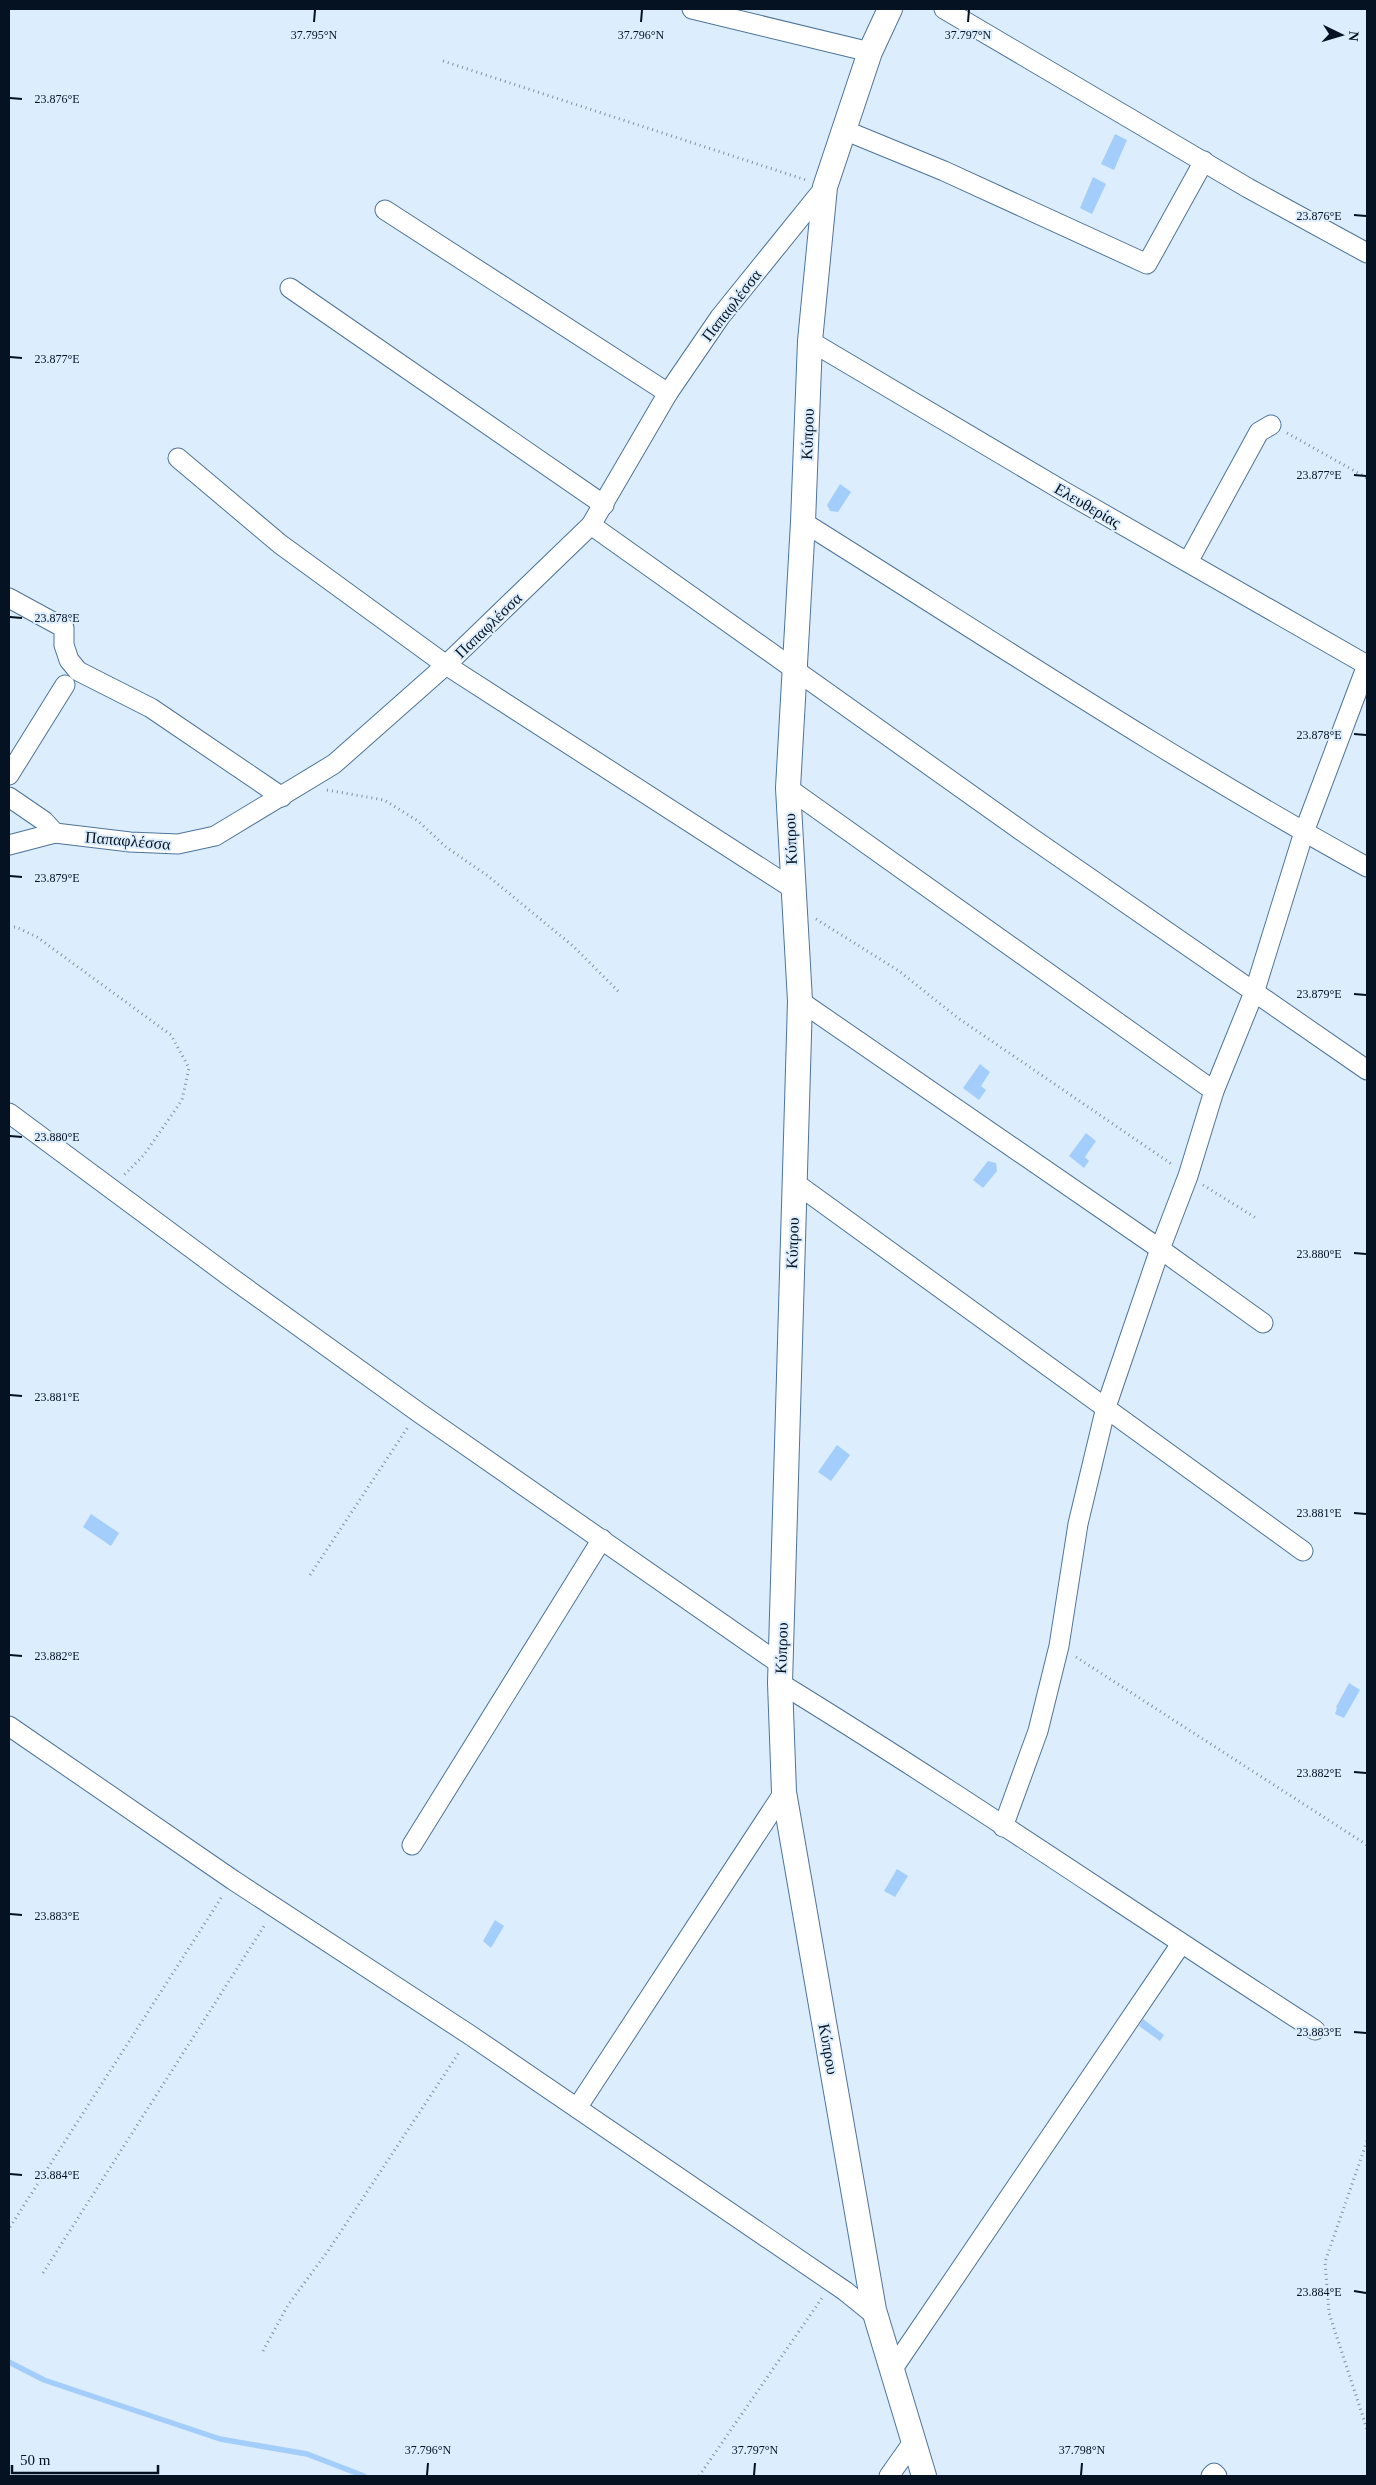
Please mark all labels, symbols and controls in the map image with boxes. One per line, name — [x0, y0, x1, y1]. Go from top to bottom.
north arrow — [1316, 10, 1366, 60]
text: 37.795°N — [291, 28, 338, 42]
text: 37.796°N — [618, 28, 665, 42]
text: 37.797°N — [945, 28, 992, 42]
text: N — [1346, 30, 1361, 42]
text: 23.876°E — [34, 92, 80, 106]
text: 23.876°E — [1296, 209, 1342, 223]
street label: Παπαφλέσσα — [698, 266, 766, 345]
text: 23.877°E — [34, 352, 80, 366]
street label: Κύπρου — [798, 408, 818, 460]
text: 23.877°E — [1296, 468, 1342, 482]
street label: Ελευθερίας — [1051, 480, 1124, 532]
street label: Παπαφλέσσα — [452, 589, 526, 662]
text: 23.878°E — [34, 611, 80, 625]
text: 23.878°E — [1296, 728, 1342, 742]
street label: Κύπρου — [781, 813, 801, 865]
street label: Παπαφλέσσα — [84, 828, 172, 854]
text: 23.879°E — [34, 871, 80, 885]
text: 23.879°E — [1296, 987, 1342, 1001]
text: 23.880°E — [34, 1130, 80, 1144]
street label: Κύπρου — [783, 1217, 803, 1269]
text: 23.880°E — [1296, 1247, 1342, 1261]
text: 23.881°E — [34, 1390, 80, 1404]
text: 23.881°E — [1296, 1506, 1342, 1520]
street label: Κύπρου — [772, 1622, 792, 1674]
text: 23.882°E — [34, 1649, 80, 1663]
text: 23.882°E — [1296, 1766, 1342, 1780]
text: 23.883°E — [34, 1909, 80, 1923]
street label: Κύπρου — [815, 2022, 841, 2076]
text: 23.883°E — [1296, 2025, 1342, 2039]
text: 23.884°E — [34, 2168, 80, 2182]
text: 23.884°E — [1296, 2285, 1342, 2299]
scale bar — [12, 2442, 159, 2474]
text: 37.796°N — [405, 2443, 452, 2457]
text: 37.797°N — [732, 2443, 779, 2457]
text: 37.798°N — [1059, 2443, 1106, 2457]
text: 50 m — [20, 2452, 51, 2468]

